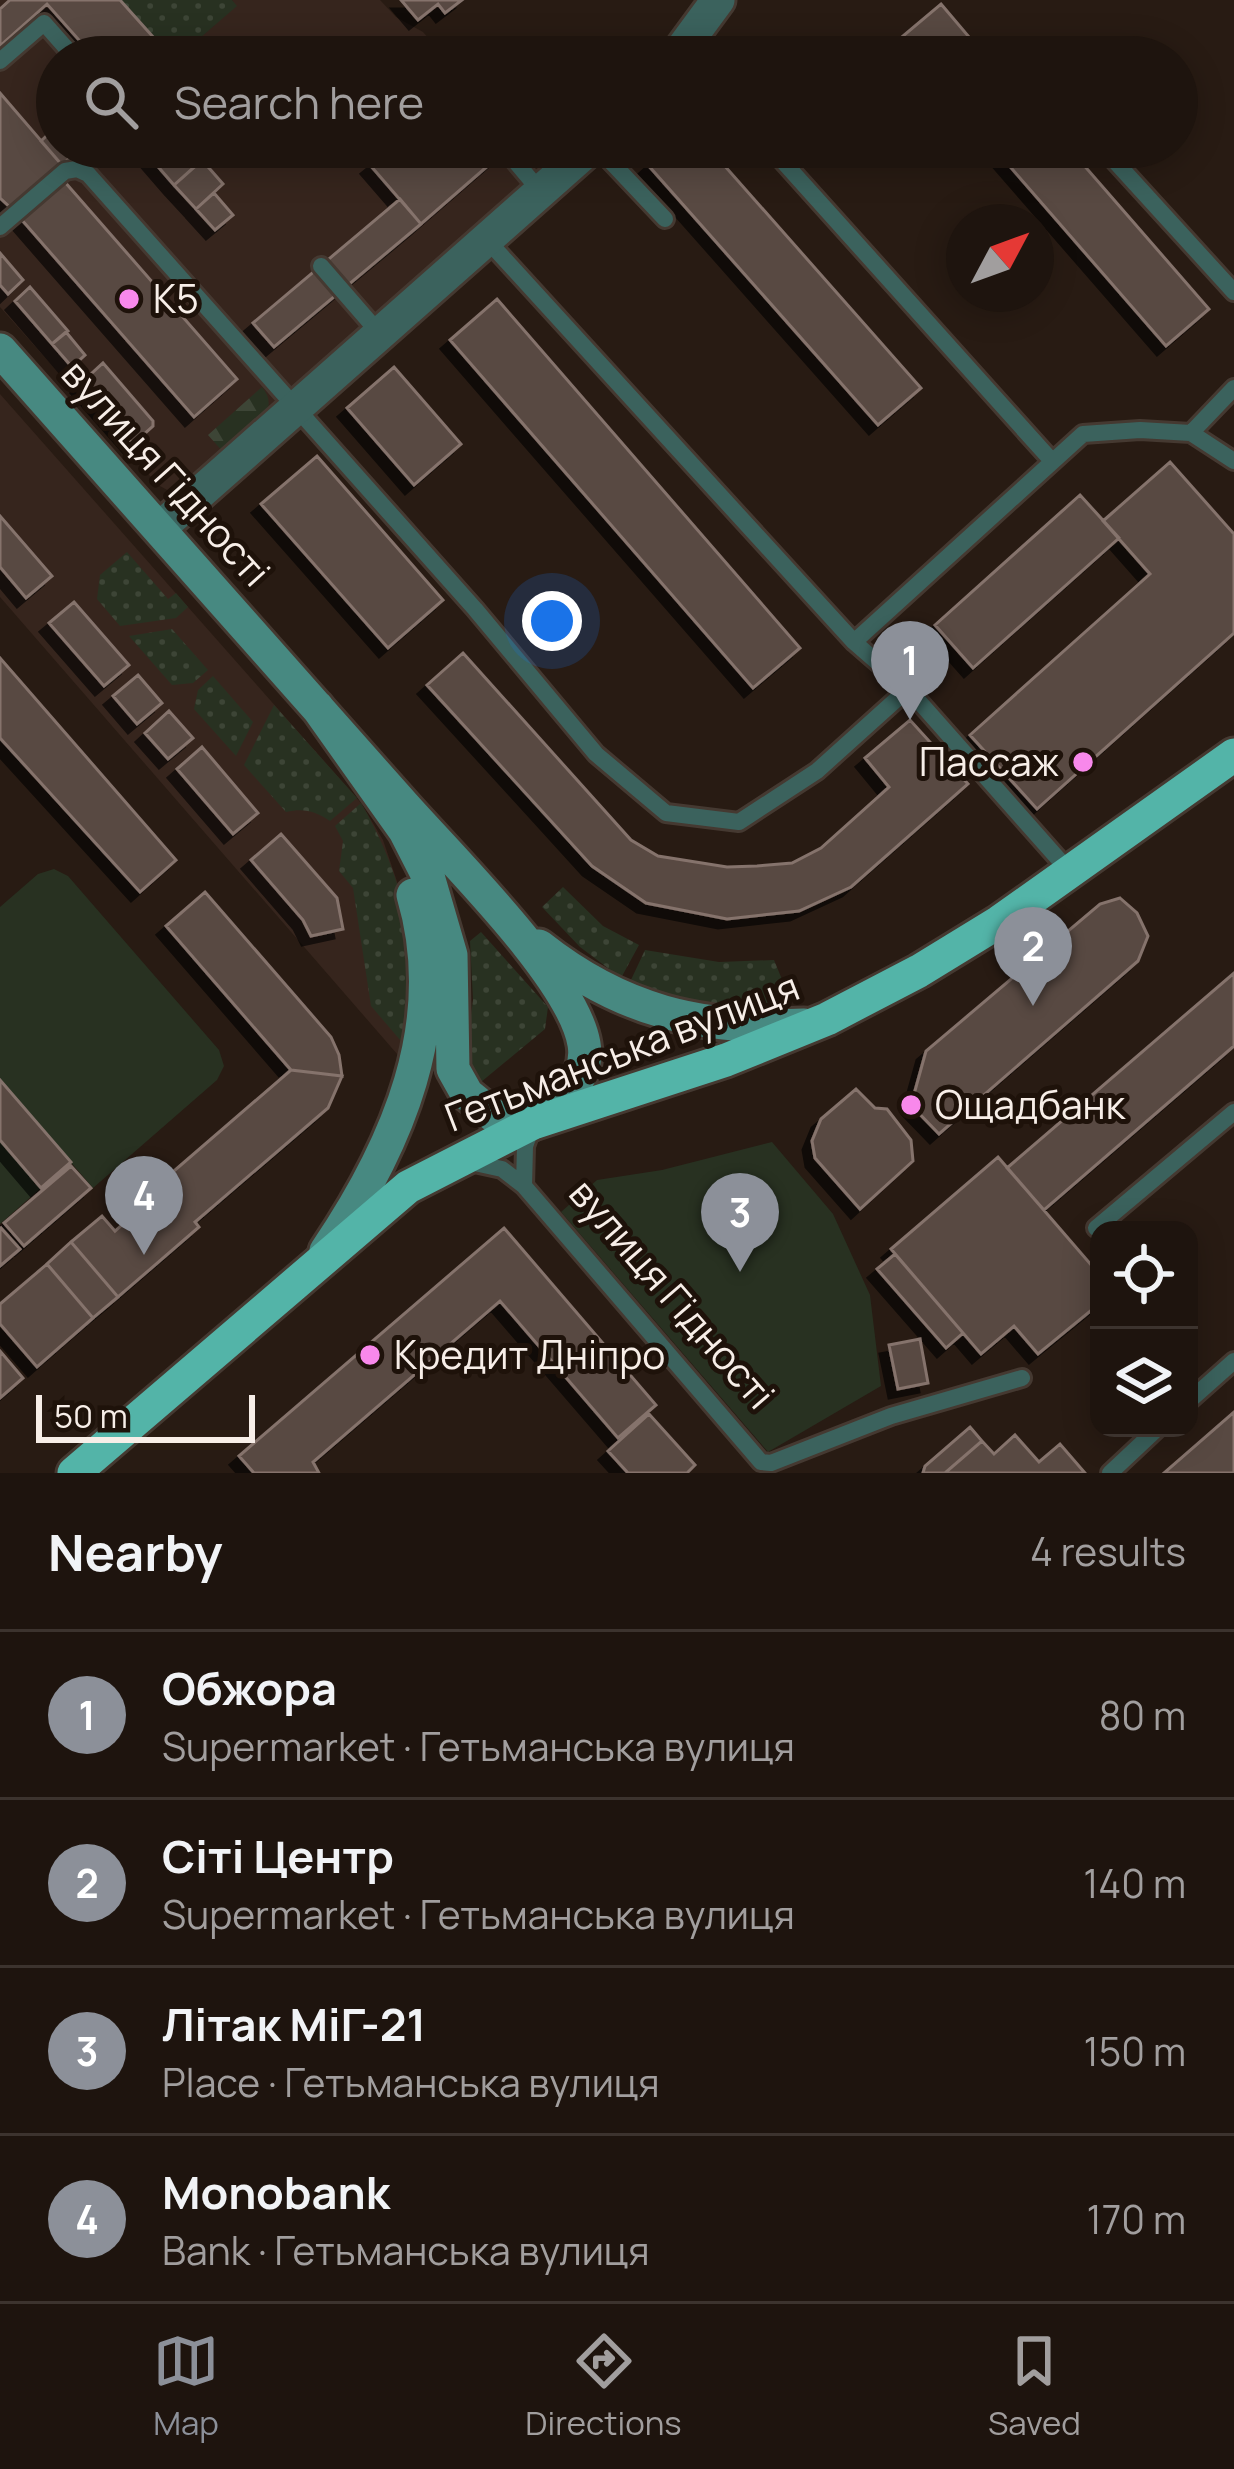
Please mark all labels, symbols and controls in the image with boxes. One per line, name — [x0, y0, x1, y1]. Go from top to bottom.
search box — [36, 36, 1198, 168]
icon: search — [78, 69, 144, 135]
text: Search here — [174, 71, 424, 133]
north arrow — [946, 204, 1054, 312]
place label: К5 — [153, 271, 199, 325]
marker: К5 — [116, 286, 142, 312]
street label: вулиця Гідності — [50, 347, 283, 597]
your location — [522, 591, 582, 651]
pin: 1 — [871, 621, 949, 720]
place label: Пассаж — [919, 734, 1059, 788]
marker: Пассаж — [1070, 749, 1096, 775]
pin: 2 — [994, 907, 1072, 1006]
street label: Гетьманська вулиця — [437, 959, 806, 1143]
place label: Ощадбанк — [935, 1077, 1127, 1131]
marker: Ощадбанк — [898, 1092, 924, 1118]
pin: 4 — [105, 1156, 183, 1255]
street label: вулиця Гідності — [558, 1167, 788, 1420]
pin: 3 — [701, 1173, 779, 1272]
map controls — [1090, 1221, 1198, 1437]
button: locate — [1090, 1221, 1198, 1329]
place label: Кредит Дніпро — [394, 1327, 665, 1381]
button: layers — [1090, 1329, 1198, 1437]
marker: Кредит Дніпро — [357, 1342, 383, 1368]
scale bar — [36, 1389, 255, 1442]
text: 50 m — [54, 1393, 128, 1438]
text: Nearby — [48, 1517, 223, 1586]
text: 4 results — [1030, 1524, 1186, 1578]
text: Обжора — [162, 1657, 337, 1719]
text: 1 — [78, 1688, 96, 1742]
text: 80 m — [1099, 1688, 1186, 1742]
text: Supermarket · Гетьманська вулиця — [162, 1719, 795, 1773]
text: Сіті Центр — [162, 1825, 394, 1887]
text: 2 — [75, 1856, 99, 1910]
text: 140 m — [1083, 1856, 1186, 1910]
text: Supermarket · Гетьманська вулиця — [162, 1887, 795, 1941]
text: Літак МіГ-21 — [162, 1993, 426, 2055]
text: 3 — [76, 2024, 98, 2078]
text: 150 m — [1084, 2024, 1186, 2078]
text: Place · Гетьманська вулиця — [162, 2055, 660, 2109]
text: Monobank — [162, 2161, 390, 2223]
text: 4 — [75, 2192, 99, 2246]
text: 170 m — [1087, 2192, 1186, 2246]
text: Bank · Гетьманська вулиця — [162, 2223, 649, 2277]
tab: Map — [153, 2328, 219, 2445]
tab: Directions — [525, 2328, 682, 2445]
tab: Saved — [988, 2328, 1081, 2445]

